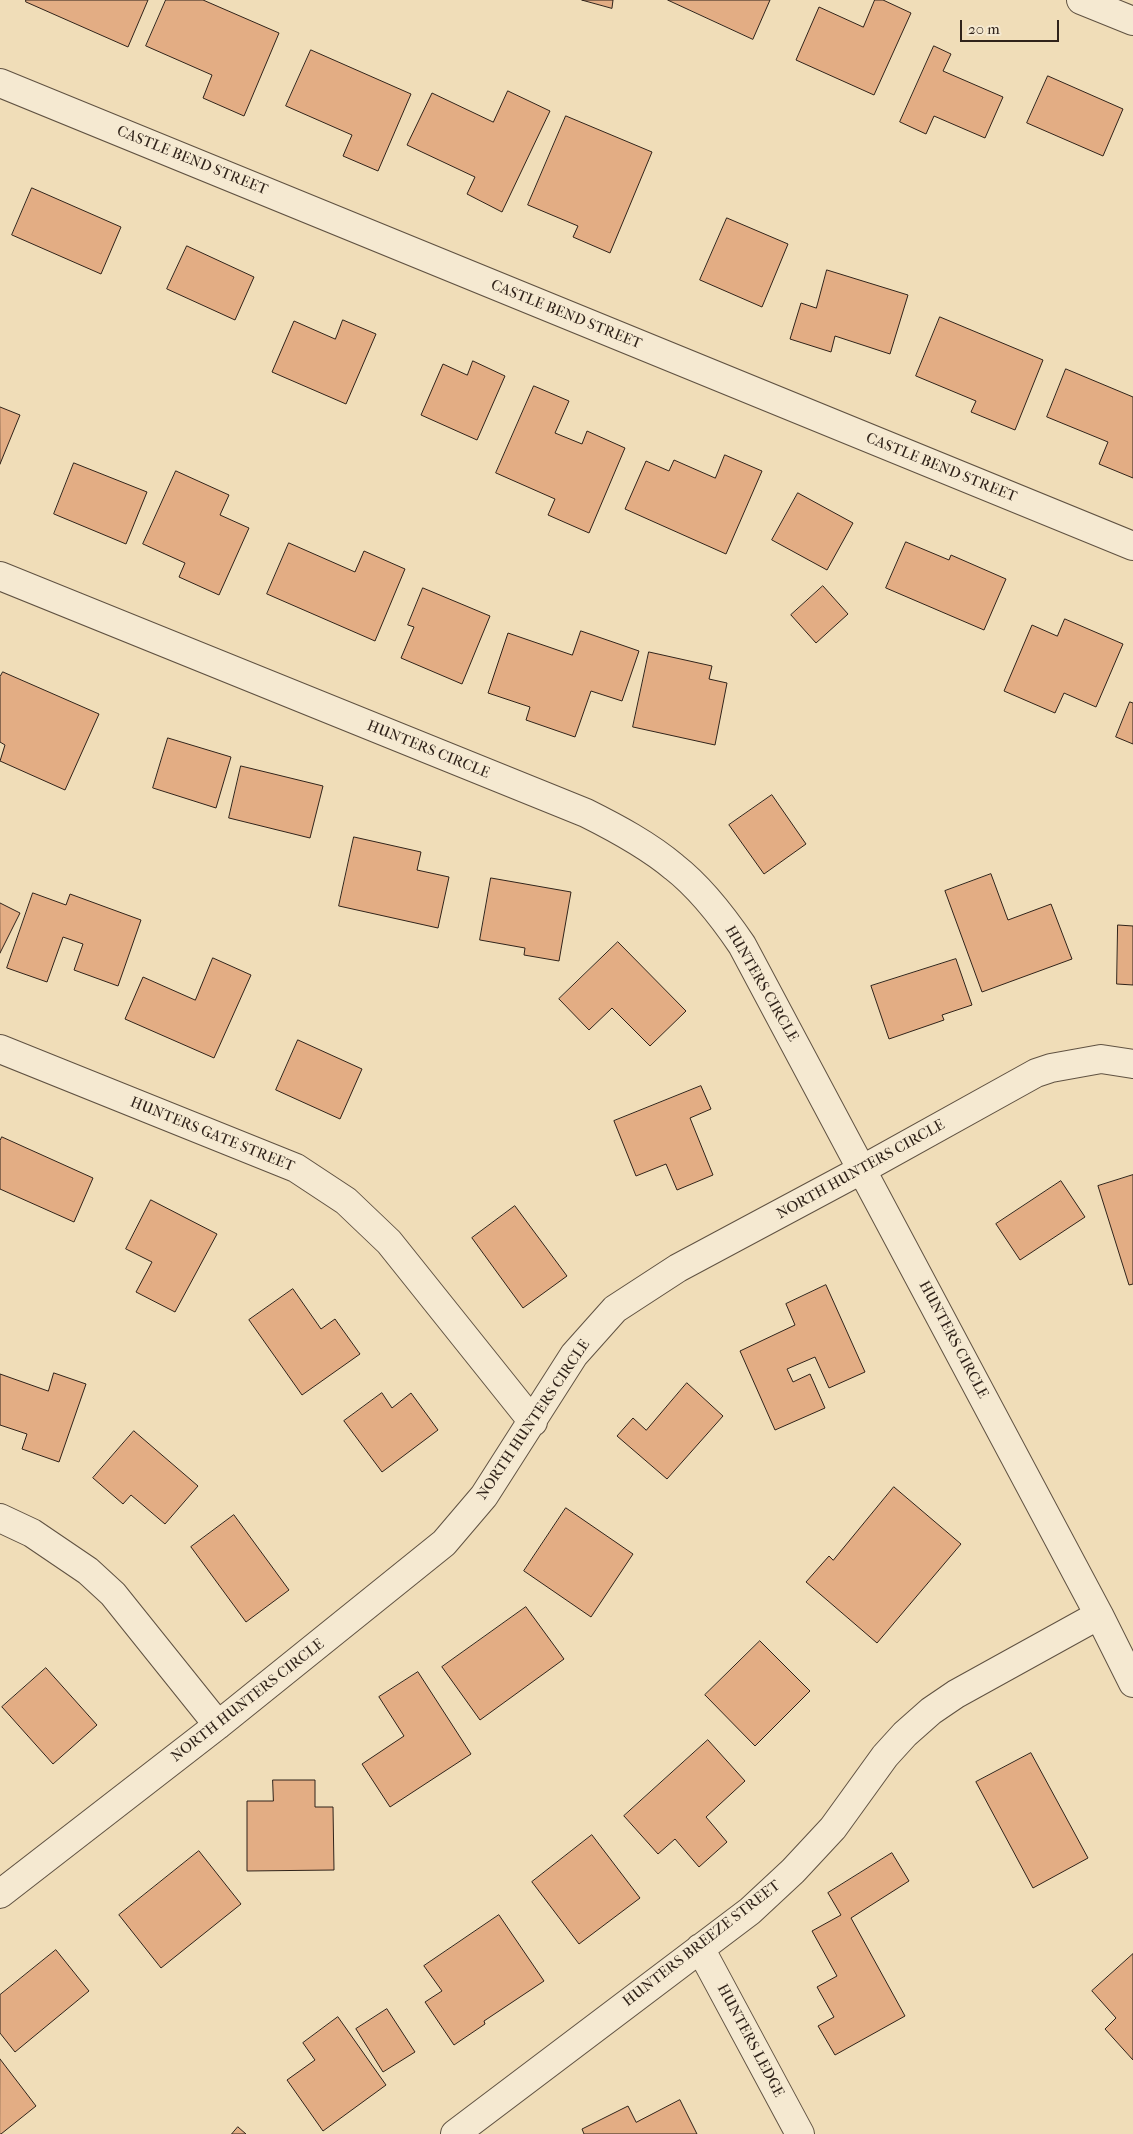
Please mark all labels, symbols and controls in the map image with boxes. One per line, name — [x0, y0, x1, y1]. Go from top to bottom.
scale bar — [963, 10, 1062, 42]
text: 20 m — [968, 20, 1000, 38]
street label: CASTLE BEND STREET — [114, 122, 270, 200]
street label: CASTLE BEND STREET — [488, 276, 644, 354]
street label: CASTLE BEND STREET — [863, 429, 1019, 507]
street label: HUNTERS CIRCLE — [364, 717, 492, 783]
street label: HUNTERS CIRCLE — [721, 923, 801, 1045]
street label: HUNTERS GATE STREET — [127, 1094, 297, 1176]
street label: NORTH HUNTERS CIRCLE — [774, 1116, 948, 1224]
street label: HUNTERS CIRCLE — [914, 1278, 992, 1402]
street label: NORTH HUNTERS CIRCLE — [474, 1337, 594, 1503]
street label: NORTH HUNTERS CIRCLE — [168, 1636, 328, 1766]
street label: HUNTERS BREEZE STREET — [620, 1877, 784, 2011]
street label: HUNTERS LEDGE — [713, 1981, 787, 2101]

